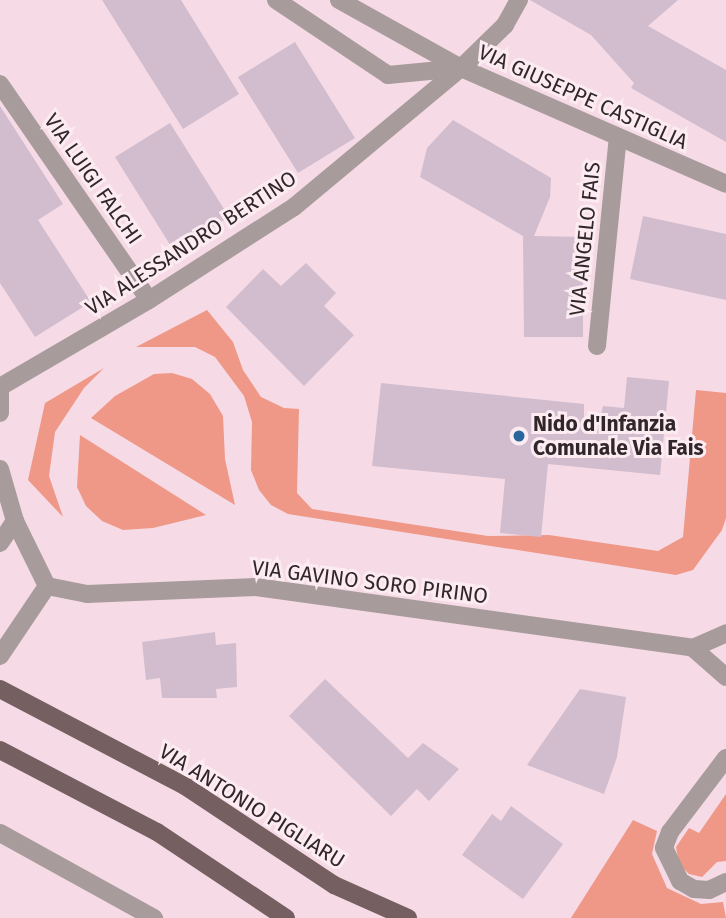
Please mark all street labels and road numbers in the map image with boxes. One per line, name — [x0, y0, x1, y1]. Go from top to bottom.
street label: VIA GIUSEPPE CASTIGLIA — [474, 39, 692, 155]
street label: VIA LUIGI FALCHI — [39, 109, 147, 249]
street label: VIA ANGELO FAIS — [564, 161, 606, 317]
street label: VIA ALESSANDRO BERTINO — [81, 165, 301, 321]
street label: VIA GAVINO SORO PIRINO — [251, 555, 489, 609]
street label: VIA ANTONIO PIGLIARU — [155, 739, 349, 873]

